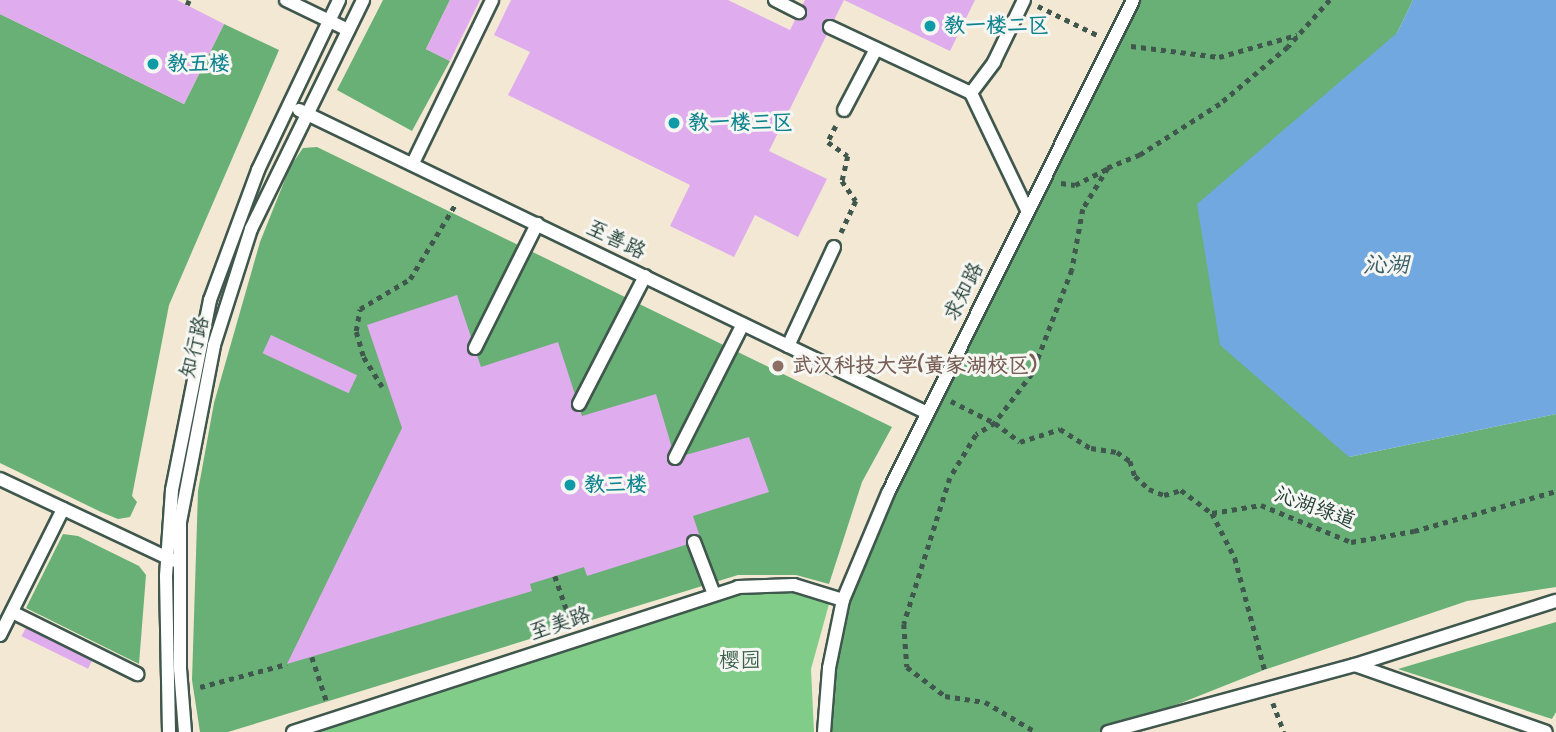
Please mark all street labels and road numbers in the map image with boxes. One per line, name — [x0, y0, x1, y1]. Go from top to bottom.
street label: 至善路 — [582, 215, 650, 265]
street label: 求知路 — [938, 258, 990, 326]
street label: 知行路 — [175, 313, 215, 381]
street label: 沁湖绿道 — [1271, 482, 1359, 534]
street label: 至美路 — [526, 602, 594, 646]

